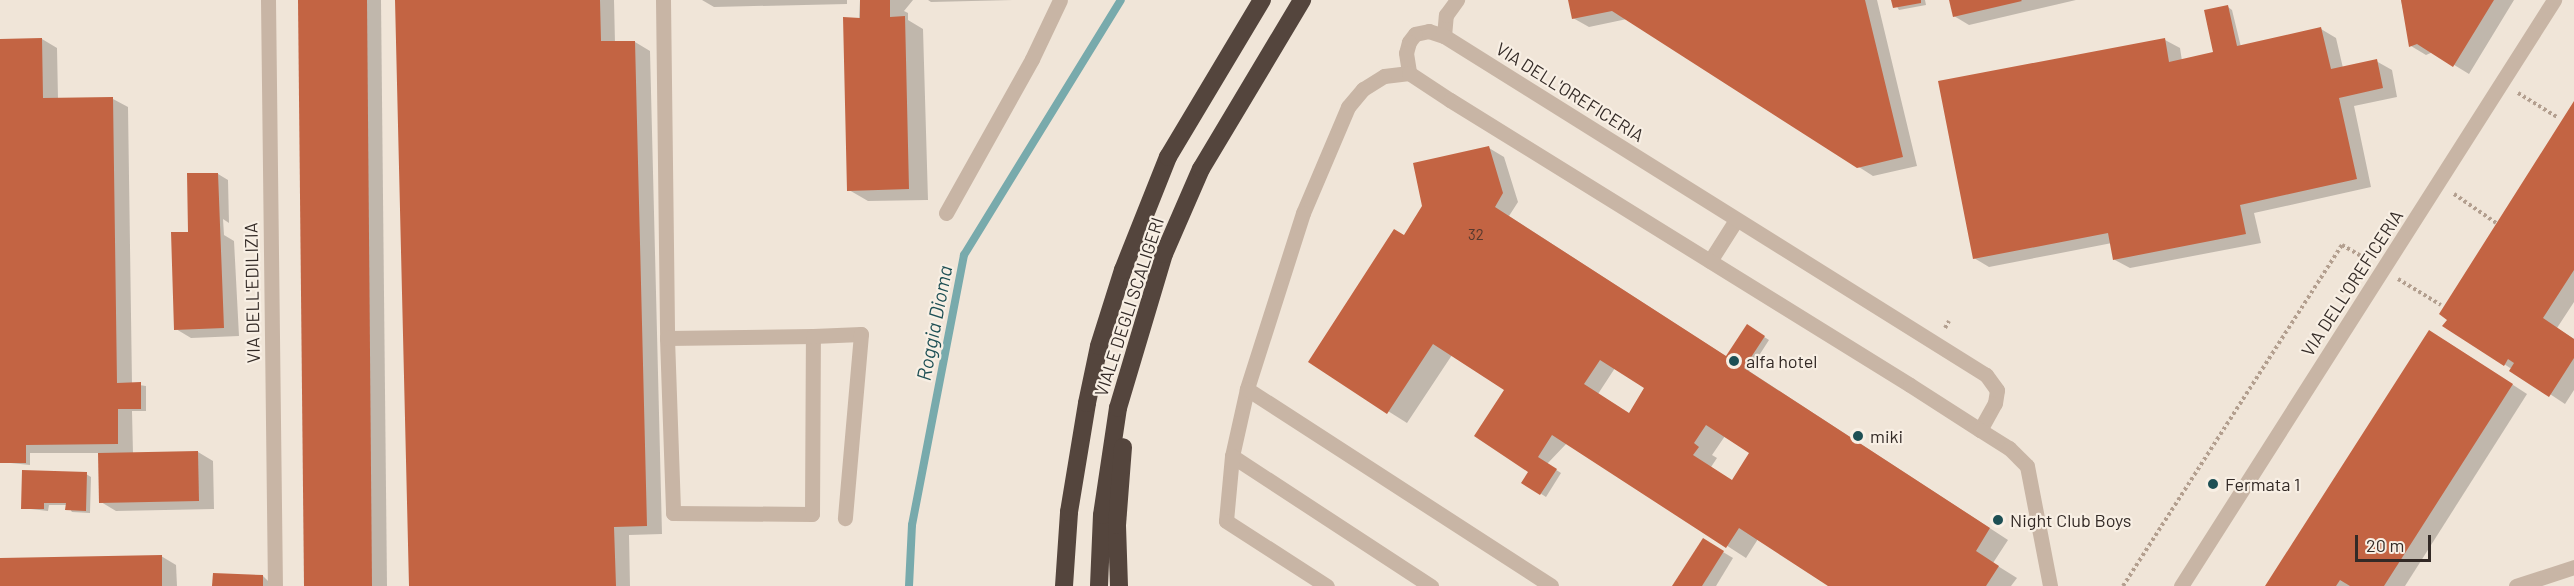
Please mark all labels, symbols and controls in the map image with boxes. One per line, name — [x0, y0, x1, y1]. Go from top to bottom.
street label: VIA DELL'OREFICERIA — [1492, 38, 1648, 146]
street label: VIA DELL'OREFICERIA — [2297, 206, 2407, 360]
street label: VIALE DEGLI SCALIGERI — [1090, 215, 1168, 399]
street label: VIA DELL'EDILIZIA — [240, 222, 264, 364]
house number: 32 — [1468, 226, 1484, 244]
water label: Roggia Dioma — [911, 263, 957, 383]
place label: alfa hotel — [1746, 350, 1818, 372]
marker: alfa hotel — [1727, 354, 1741, 368]
place label: miki — [1870, 425, 1903, 447]
marker: miki — [1851, 429, 1865, 443]
place label: Fermata 1 — [2225, 473, 2300, 495]
marker: Fermata 1 — [2206, 477, 2220, 491]
place label: Night Club Boys — [2010, 509, 2132, 531]
marker: Night Club Boys — [1991, 513, 2005, 527]
scale bar — [2358, 523, 2434, 561]
text: 20 m — [2366, 534, 2404, 556]

